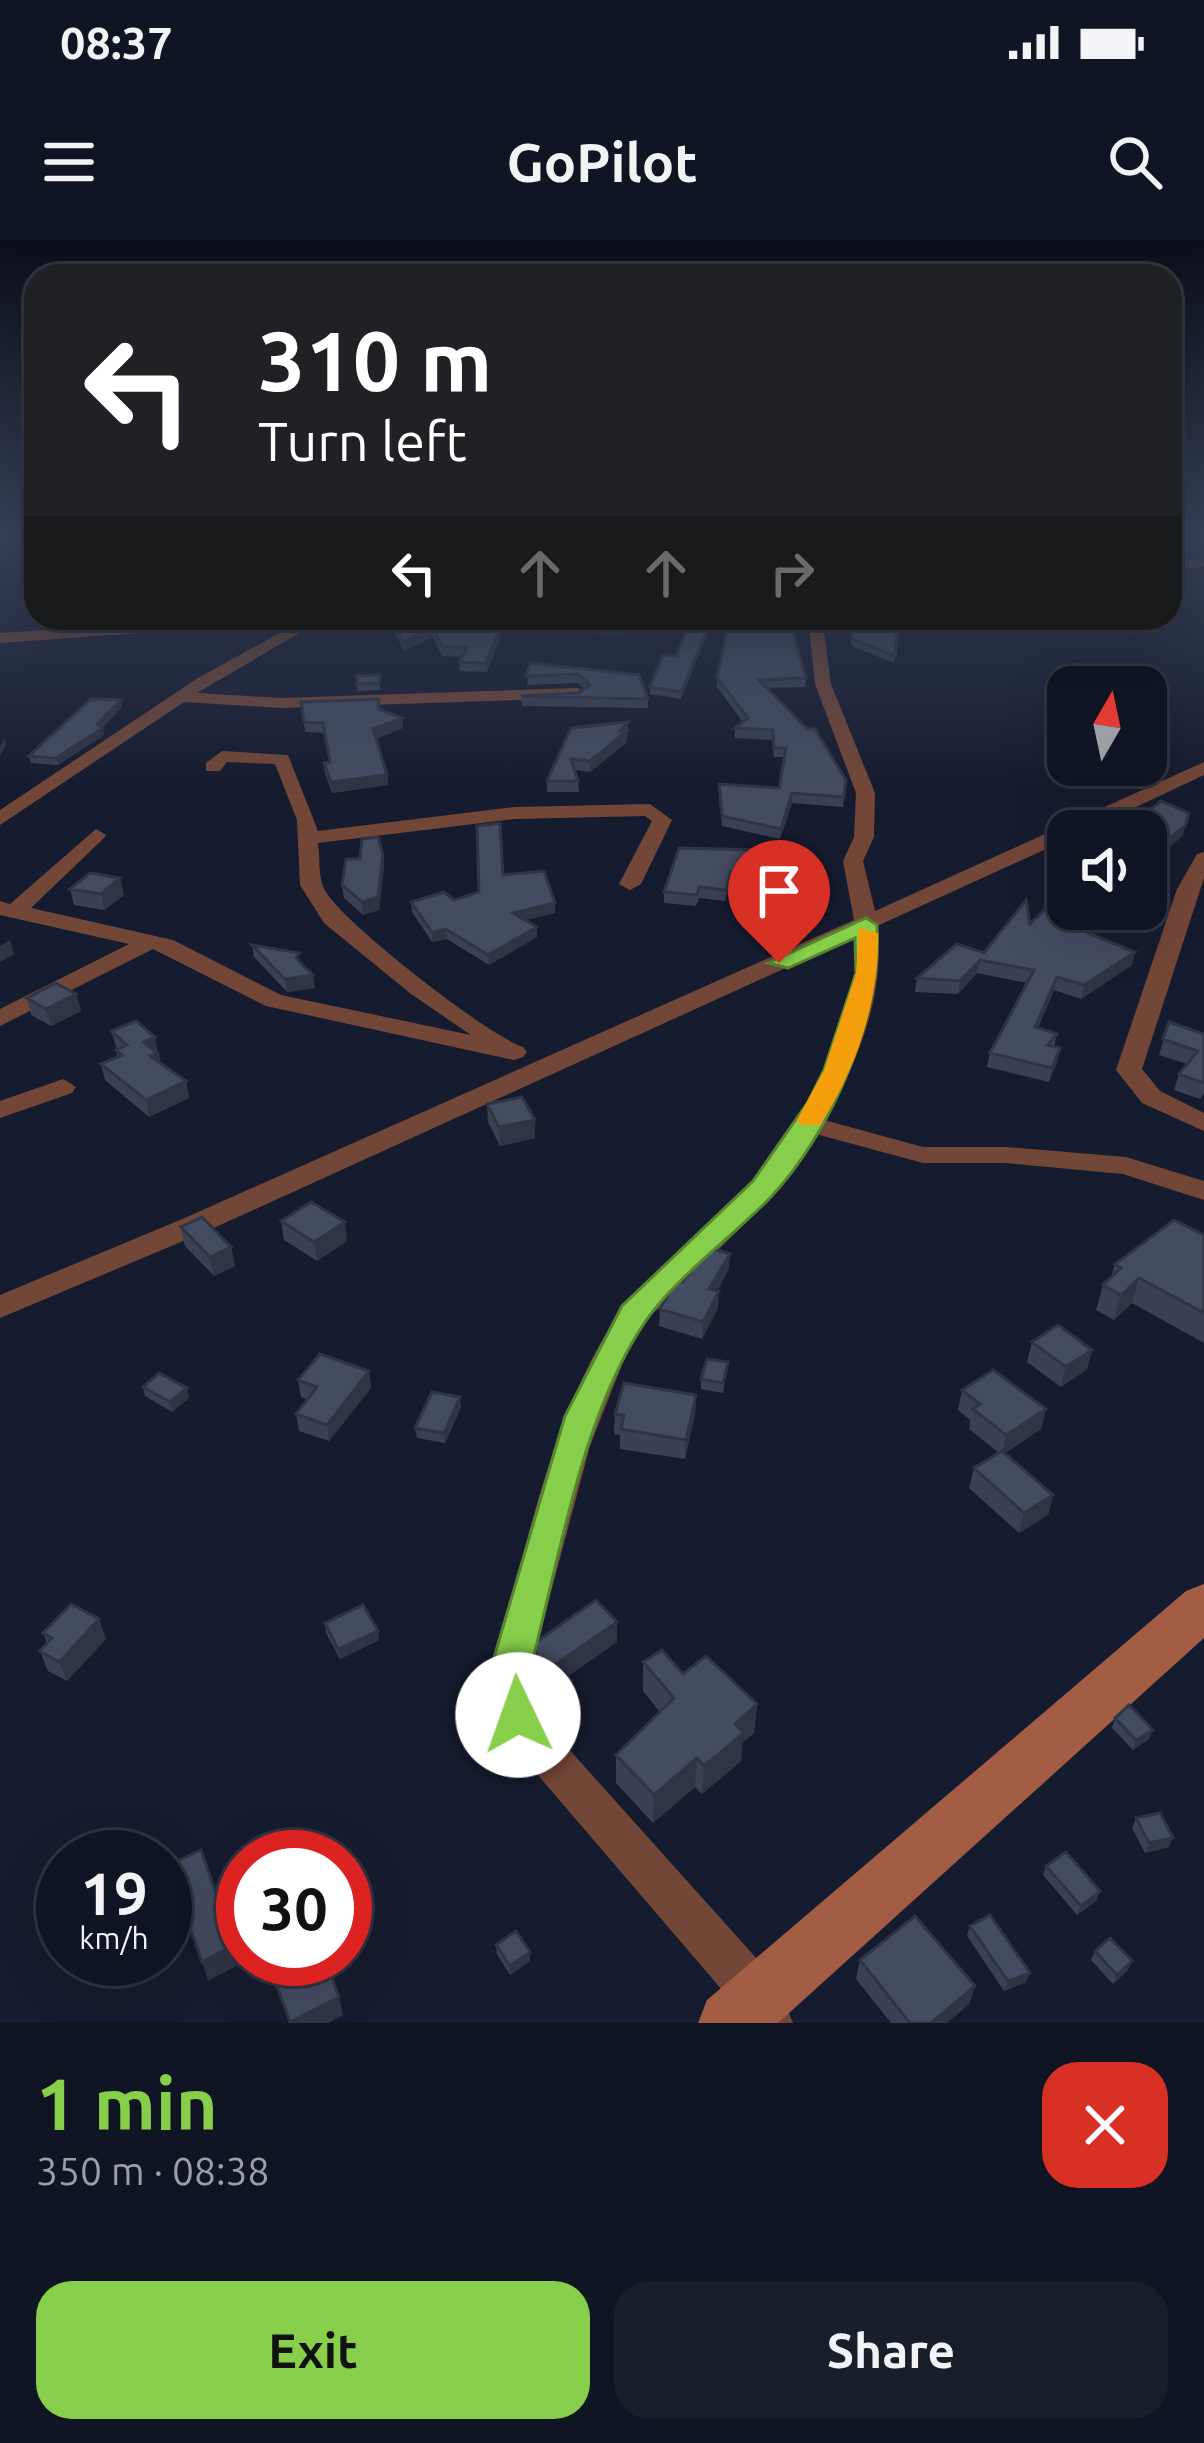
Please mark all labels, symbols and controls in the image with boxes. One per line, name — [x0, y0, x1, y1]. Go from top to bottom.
text: 08:37 — [60, 17, 173, 68]
icon: menu — [36, 129, 102, 195]
icon: search — [1102, 129, 1168, 195]
text: GoPilot — [506, 132, 698, 192]
icon: left — [60, 312, 216, 468]
text: 310 m — [258, 313, 492, 407]
text: Turn left — [258, 411, 467, 471]
icon: left — [381, 540, 447, 606]
icon: ahead — [507, 540, 573, 606]
icon: ahead — [633, 540, 699, 606]
icon: right — [759, 540, 825, 606]
north arrow — [1047, 666, 1167, 786]
map controls — [1047, 666, 1167, 930]
button: sound — [1047, 810, 1167, 930]
pin — [728, 840, 830, 963]
icon: arrive — [746, 858, 812, 924]
position arrow — [455, 1652, 581, 1778]
speed limit sign: 30 — [216, 1830, 372, 1986]
text: 19 — [80, 1859, 148, 1926]
text: km/h — [79, 1921, 149, 1955]
button: close — [1042, 2062, 1168, 2188]
text: 1 min — [36, 2063, 218, 2144]
text: 350 m · 08:38 — [36, 2149, 270, 2192]
button: Exit — [36, 2281, 590, 2419]
button: Share — [614, 2281, 1168, 2419]

